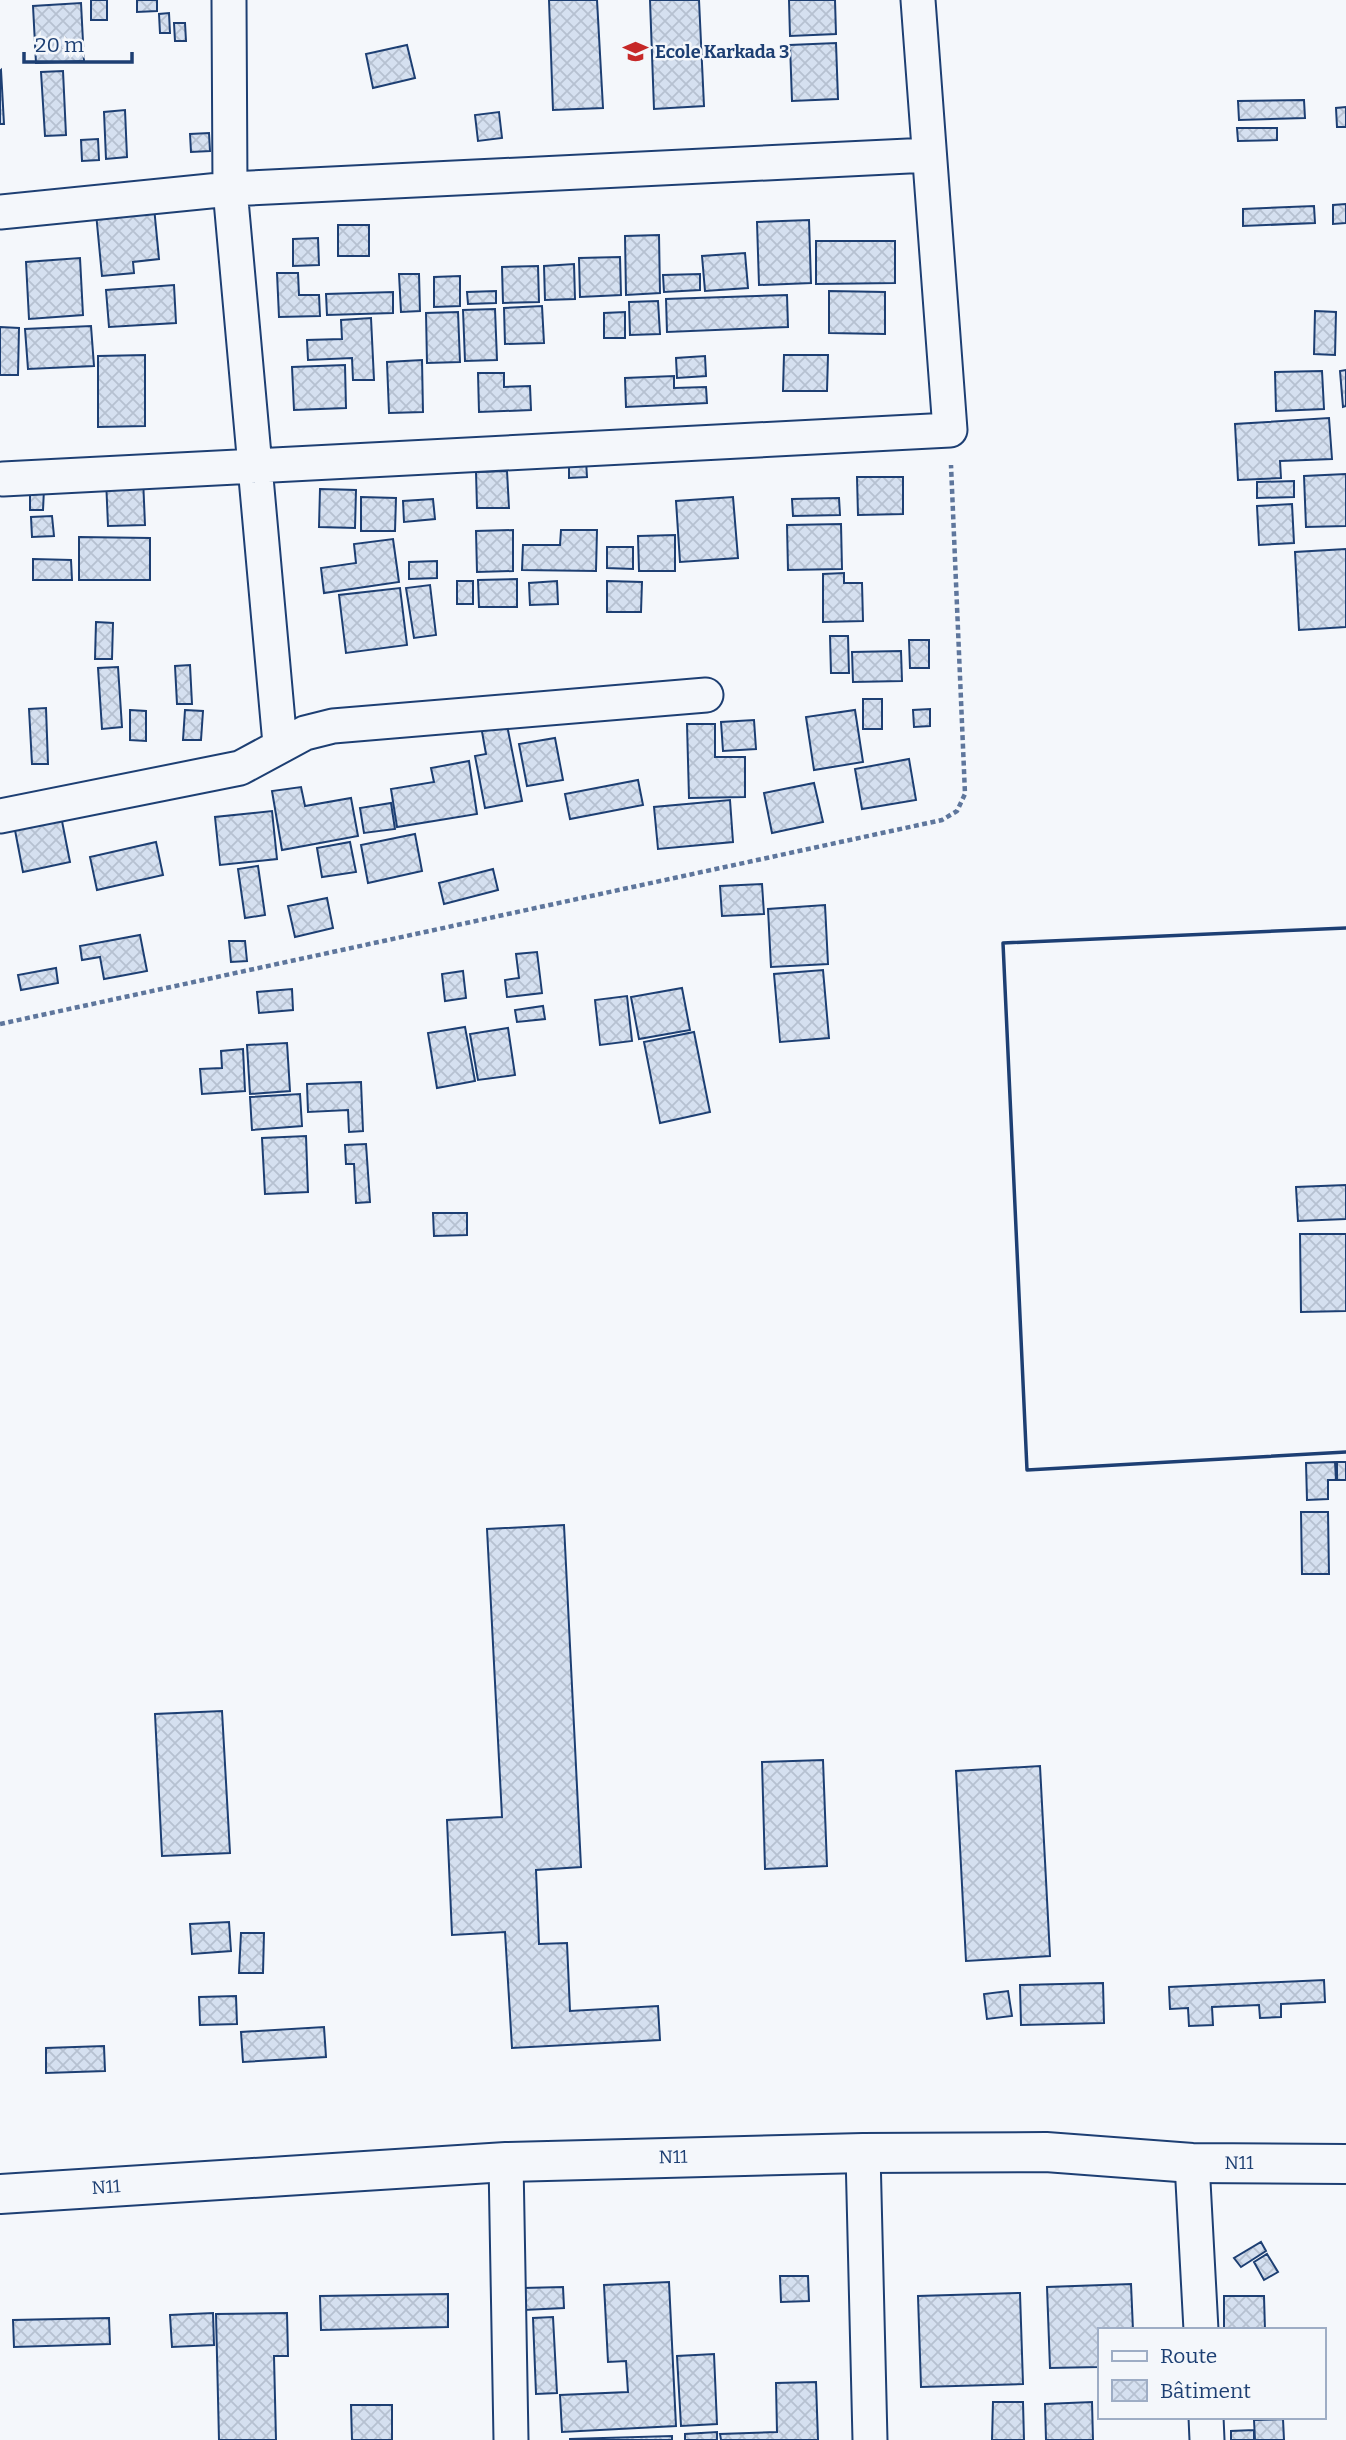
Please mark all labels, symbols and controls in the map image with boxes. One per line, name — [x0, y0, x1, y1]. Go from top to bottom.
scale bar — [24, 21, 133, 65]
text: 20 m — [35, 32, 84, 58]
school or university icon: Ecole Karkada 3 — [621, 38, 649, 66]
place label: Ecole Karkada 3 — [655, 41, 789, 63]
street label: N11 — [658, 2146, 688, 2168]
street label: N11 — [1225, 2152, 1254, 2174]
street label: N11 — [91, 2175, 122, 2199]
legend — [1098, 2328, 1325, 2419]
text: Route — [1160, 2343, 1217, 2369]
text: Bâtiment — [1160, 2378, 1251, 2404]

